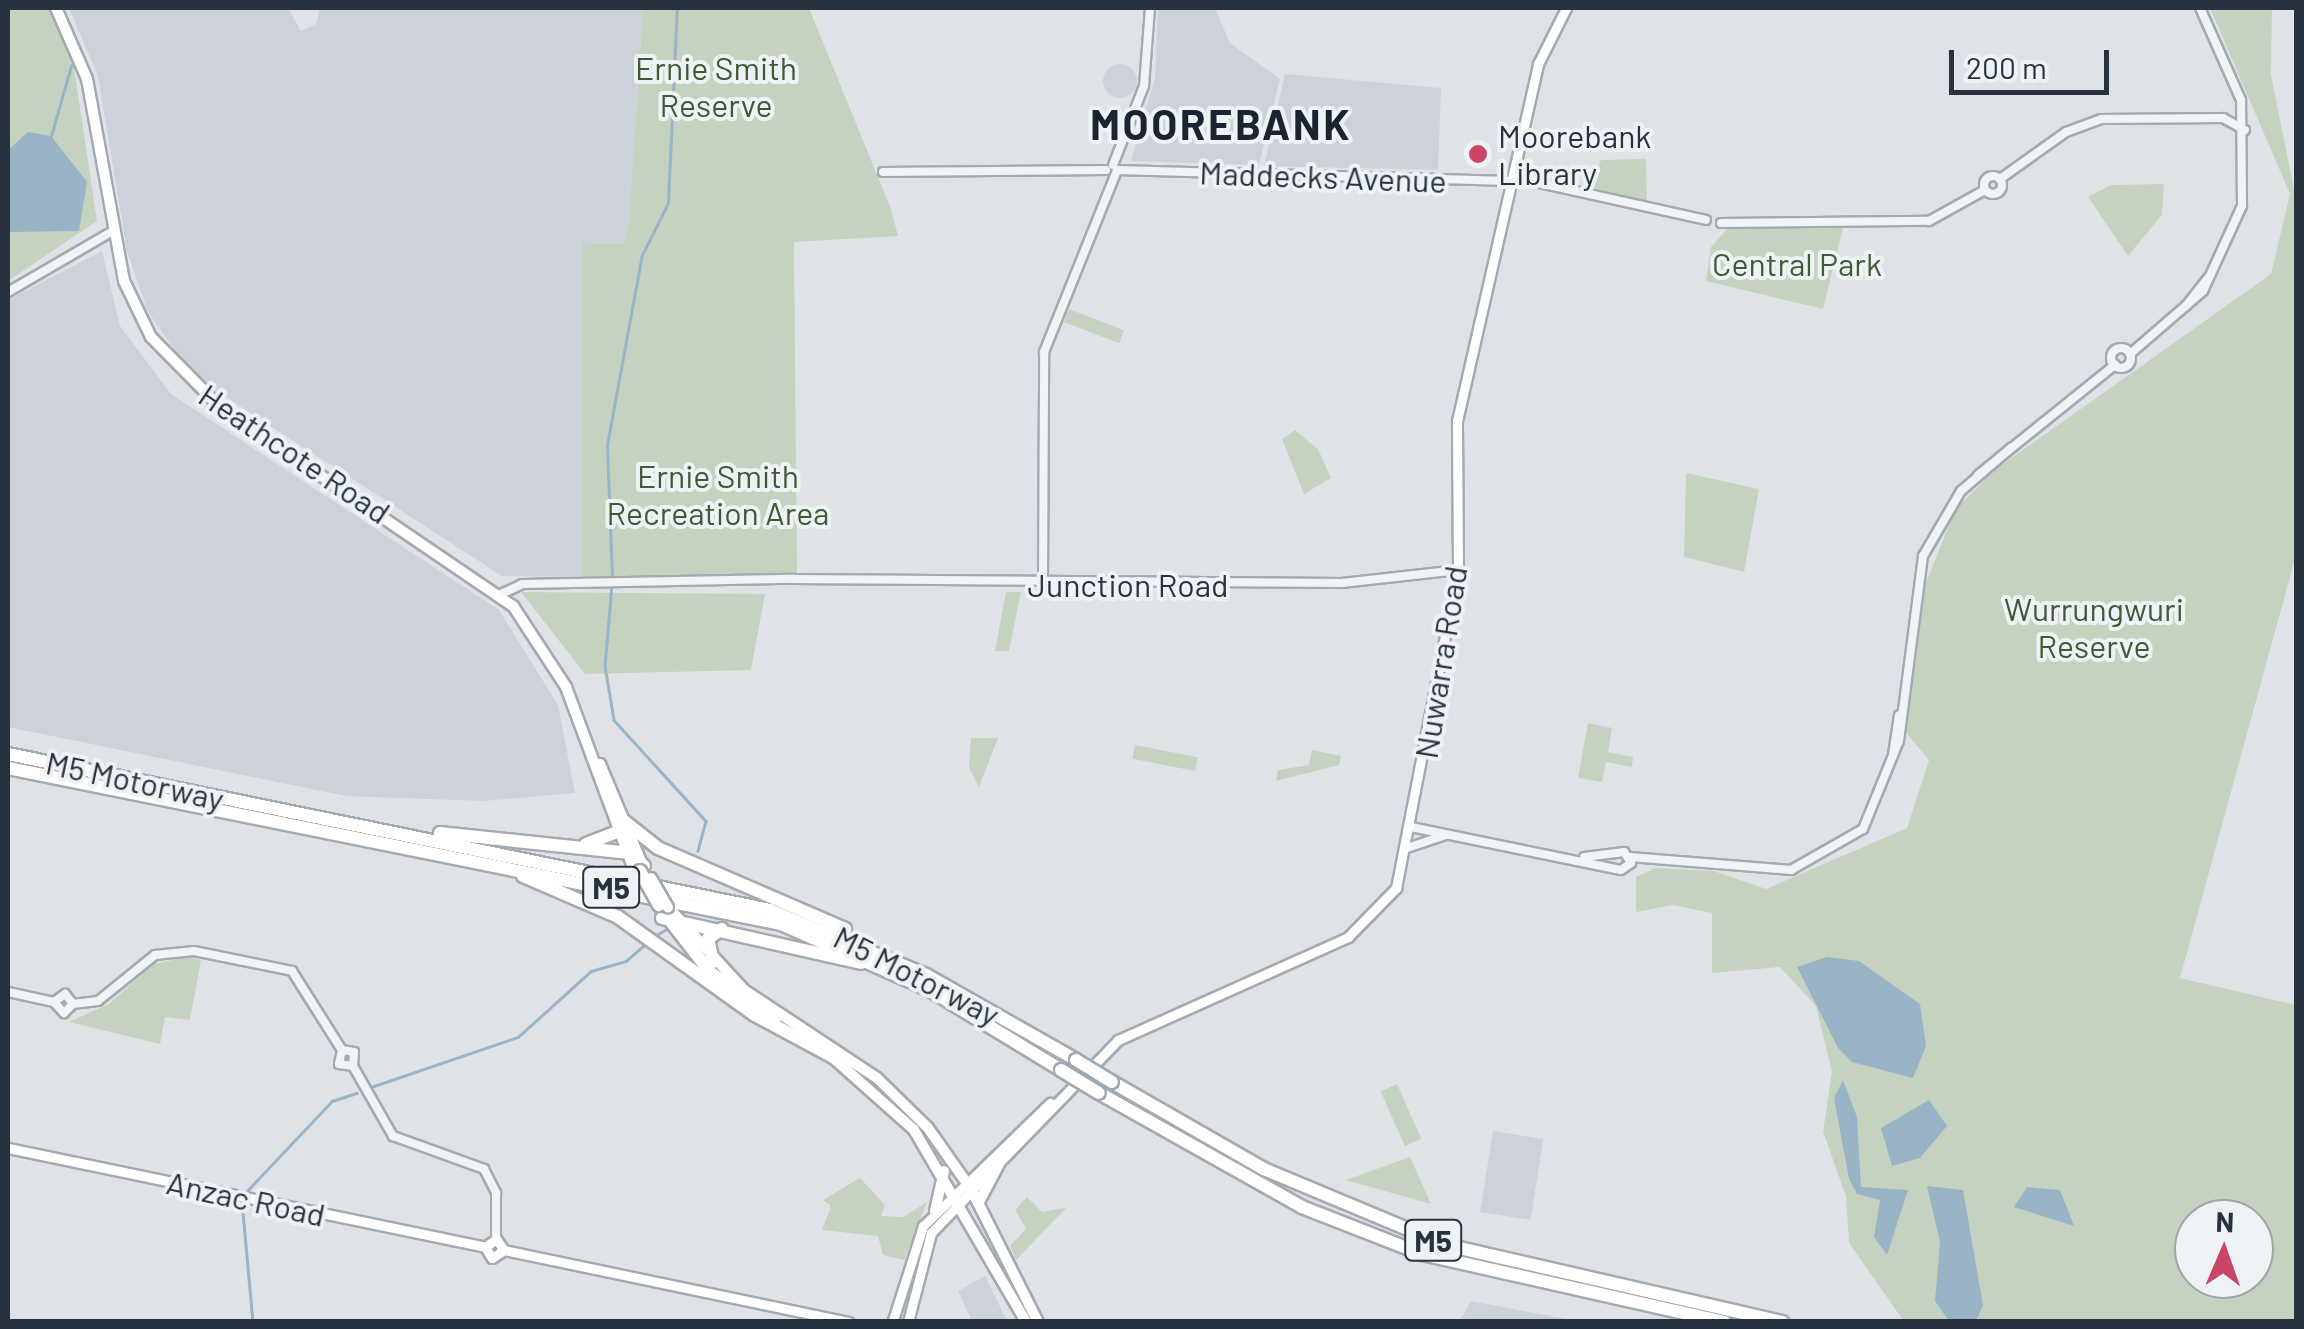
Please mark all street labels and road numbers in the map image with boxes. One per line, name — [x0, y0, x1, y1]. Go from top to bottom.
street label: Maddecks Avenue — [1199, 152, 1447, 200]
street label: Heathcote Road — [192, 375, 398, 531]
street label: Nuwarra Road — [1406, 563, 1474, 761]
street label: Junction Road — [1028, 565, 1228, 603]
street label: M5 Motorway — [43, 742, 227, 818]
road number: M5 — [581, 862, 641, 912]
street label: M5 Motorway — [828, 917, 1006, 1033]
street label: Anzac Road — [163, 1162, 329, 1234]
road number: M5 — [1403, 1215, 1463, 1265]

